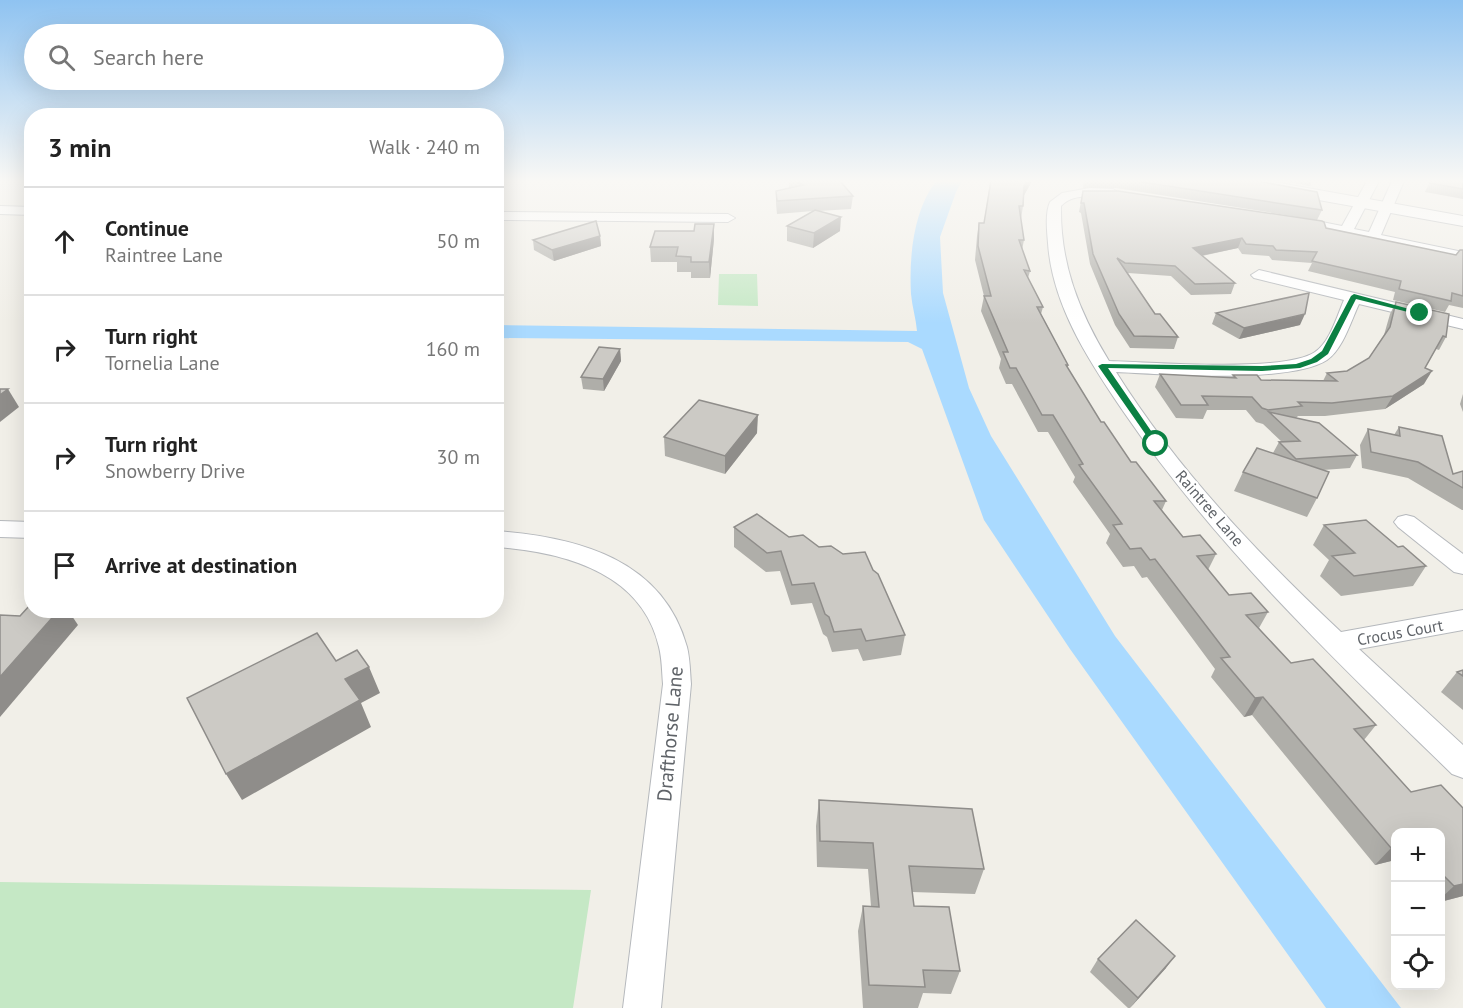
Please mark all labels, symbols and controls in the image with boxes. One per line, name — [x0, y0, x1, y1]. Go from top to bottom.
search box — [24, 24, 504, 90]
icon: search — [45, 41, 78, 74]
text: Search here — [93, 43, 204, 71]
text: 3 min — [48, 131, 111, 164]
text: Walk · 240 m — [369, 134, 480, 160]
text: Continue — [105, 214, 189, 242]
icon: ahead — [48, 225, 81, 258]
text: 50 m — [437, 228, 480, 254]
text: Raintree Lane — [105, 242, 223, 268]
route end — [1406, 299, 1432, 325]
text: Turn right — [105, 322, 197, 350]
icon: right — [48, 333, 81, 366]
text: 160 m — [426, 336, 480, 362]
text: Tornelia Lane — [105, 350, 220, 376]
text: Turn right — [105, 430, 197, 458]
route start — [1142, 430, 1168, 456]
icon: right — [48, 441, 81, 474]
text: 30 m — [437, 444, 480, 470]
text: Snowberry Drive — [105, 458, 245, 484]
street label: Raintree Lane — [1172, 466, 1248, 550]
icon: arrive — [48, 549, 81, 582]
text: Arrive at destination — [105, 551, 297, 579]
street label: Crocus Court — [1355, 615, 1445, 649]
street label: Drafthorse Lane — [651, 665, 689, 803]
map controls — [1391, 828, 1445, 990]
button: + — [1391, 828, 1445, 882]
button: − — [1391, 882, 1445, 936]
button: locate — [1391, 936, 1445, 990]

